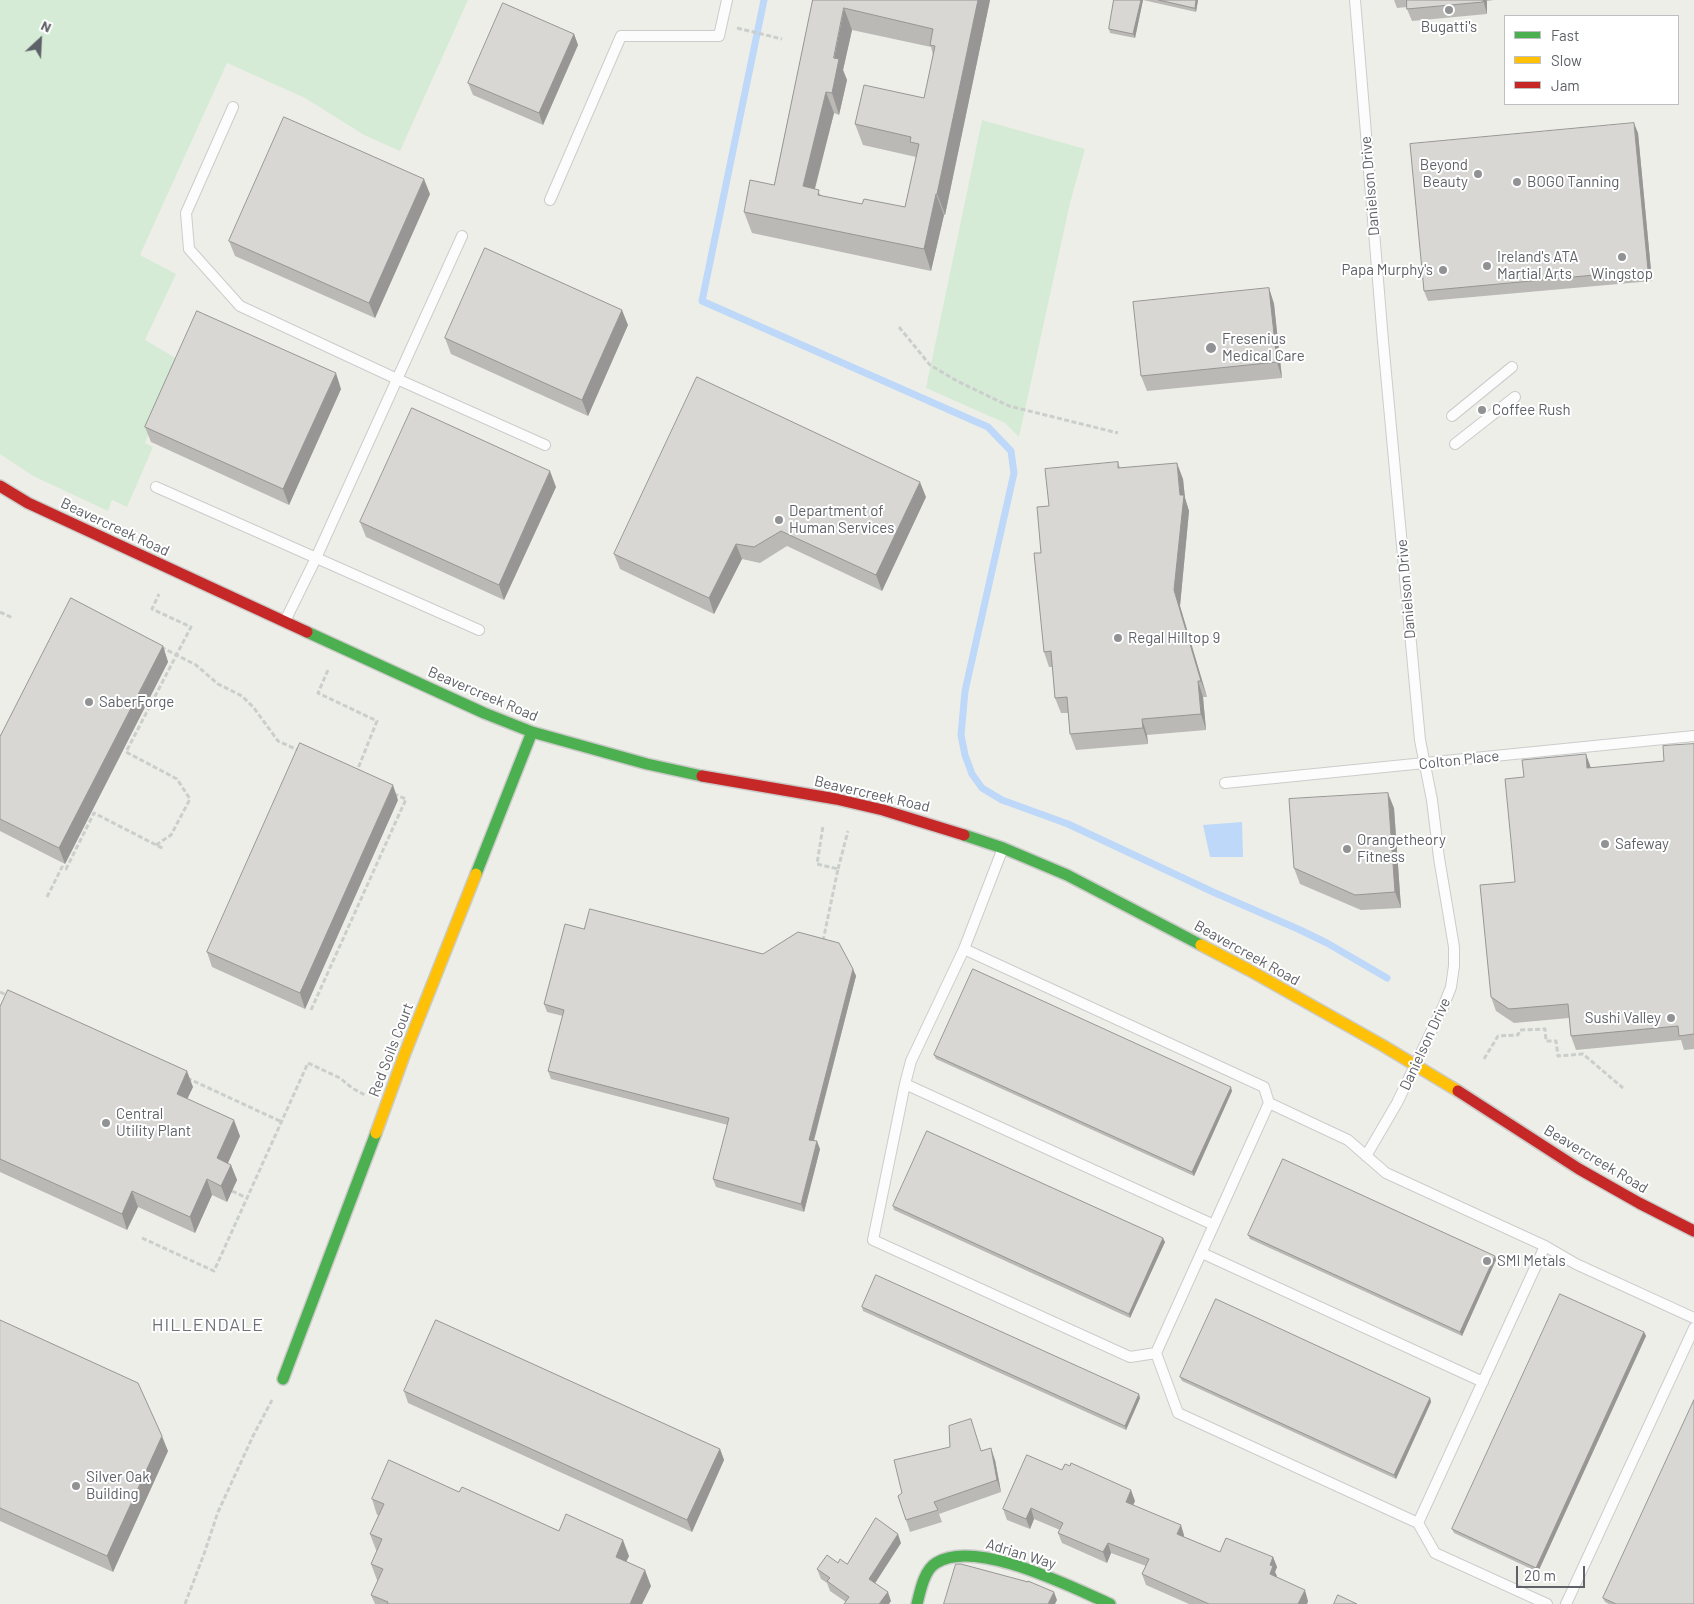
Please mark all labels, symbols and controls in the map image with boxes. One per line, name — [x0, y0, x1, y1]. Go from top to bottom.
marker: Bugatti's — [1443, 4, 1455, 16]
north arrow — [15, 15, 65, 65]
legend — [1504, 15, 1679, 105]
text: N — [39, 16, 54, 36]
place label: Bugatti's — [1421, 18, 1477, 36]
text: Fast — [1551, 26, 1579, 44]
text: Slow — [1551, 51, 1582, 69]
text: Jam — [1551, 76, 1580, 94]
street label: Danielson Drive — [1357, 135, 1383, 237]
place label: Beyond Beauty — [1420, 156, 1468, 191]
marker: Beyond Beauty — [1472, 168, 1484, 180]
place label: BOGO Tanning — [1527, 173, 1619, 191]
marker: BOGO Tanning — [1511, 176, 1523, 188]
place label: Ireland's ATA Martial Arts — [1497, 248, 1578, 283]
marker: Wingstop — [1616, 251, 1628, 263]
marker: Ireland's ATA Martial Arts — [1481, 260, 1493, 272]
place label: Papa Murphy's — [1341, 261, 1433, 279]
marker: Papa Murphy's — [1437, 264, 1449, 276]
place label: Wingstop — [1591, 265, 1653, 283]
place label: Fresenius Medical Care — [1222, 330, 1305, 365]
marker: Fresenius Medical Care — [1204, 341, 1218, 355]
place label: Coffee Rush — [1492, 401, 1571, 419]
marker: Coffee Rush — [1476, 404, 1488, 416]
street label: Beavercreek Road — [58, 494, 172, 560]
place label: Department of Human Services — [789, 502, 894, 537]
marker: Department of Human Services — [773, 514, 785, 526]
street label: Danielson Drive — [1393, 538, 1419, 640]
place label: Regal Hilltop 9 — [1128, 629, 1220, 647]
marker: Regal Hilltop 9 — [1112, 632, 1124, 644]
street label: Beavercreek Road — [425, 663, 541, 725]
place label: SaberForge — [99, 693, 174, 711]
marker: SaberForge — [83, 696, 95, 708]
street label: Colton Place — [1418, 747, 1500, 773]
street label: Beavercreek Road — [812, 772, 932, 816]
place label: Orangetheory Fitness — [1357, 831, 1446, 866]
place label: Safeway — [1615, 835, 1669, 853]
marker: Safeway — [1599, 838, 1611, 850]
marker: Orangetheory Fitness — [1341, 843, 1353, 855]
street label: Beavercreek Road — [1191, 917, 1303, 989]
street label: Danielson Drive — [1396, 995, 1454, 1093]
street label: Red Soils Court — [365, 1000, 417, 1100]
place label: Sushi Valley — [1585, 1009, 1661, 1027]
marker: Sushi Valley — [1665, 1012, 1677, 1024]
place label: Central Utility Plant — [116, 1105, 191, 1140]
marker: Central Utility Plant — [100, 1117, 112, 1129]
street label: Beavercreek Road — [1541, 1121, 1651, 1197]
place label: SMI Metals — [1497, 1252, 1566, 1270]
marker: SMI Metals — [1481, 1255, 1493, 1267]
district label: HILLENDALE — [151, 1314, 265, 1336]
place label: Silver Oak Building — [86, 1468, 150, 1503]
marker: Silver Oak Building — [70, 1480, 82, 1492]
street label: Adrian Way — [984, 1535, 1058, 1573]
scale bar — [1519, 1556, 1588, 1588]
text: 20 m — [1524, 1566, 1556, 1584]

